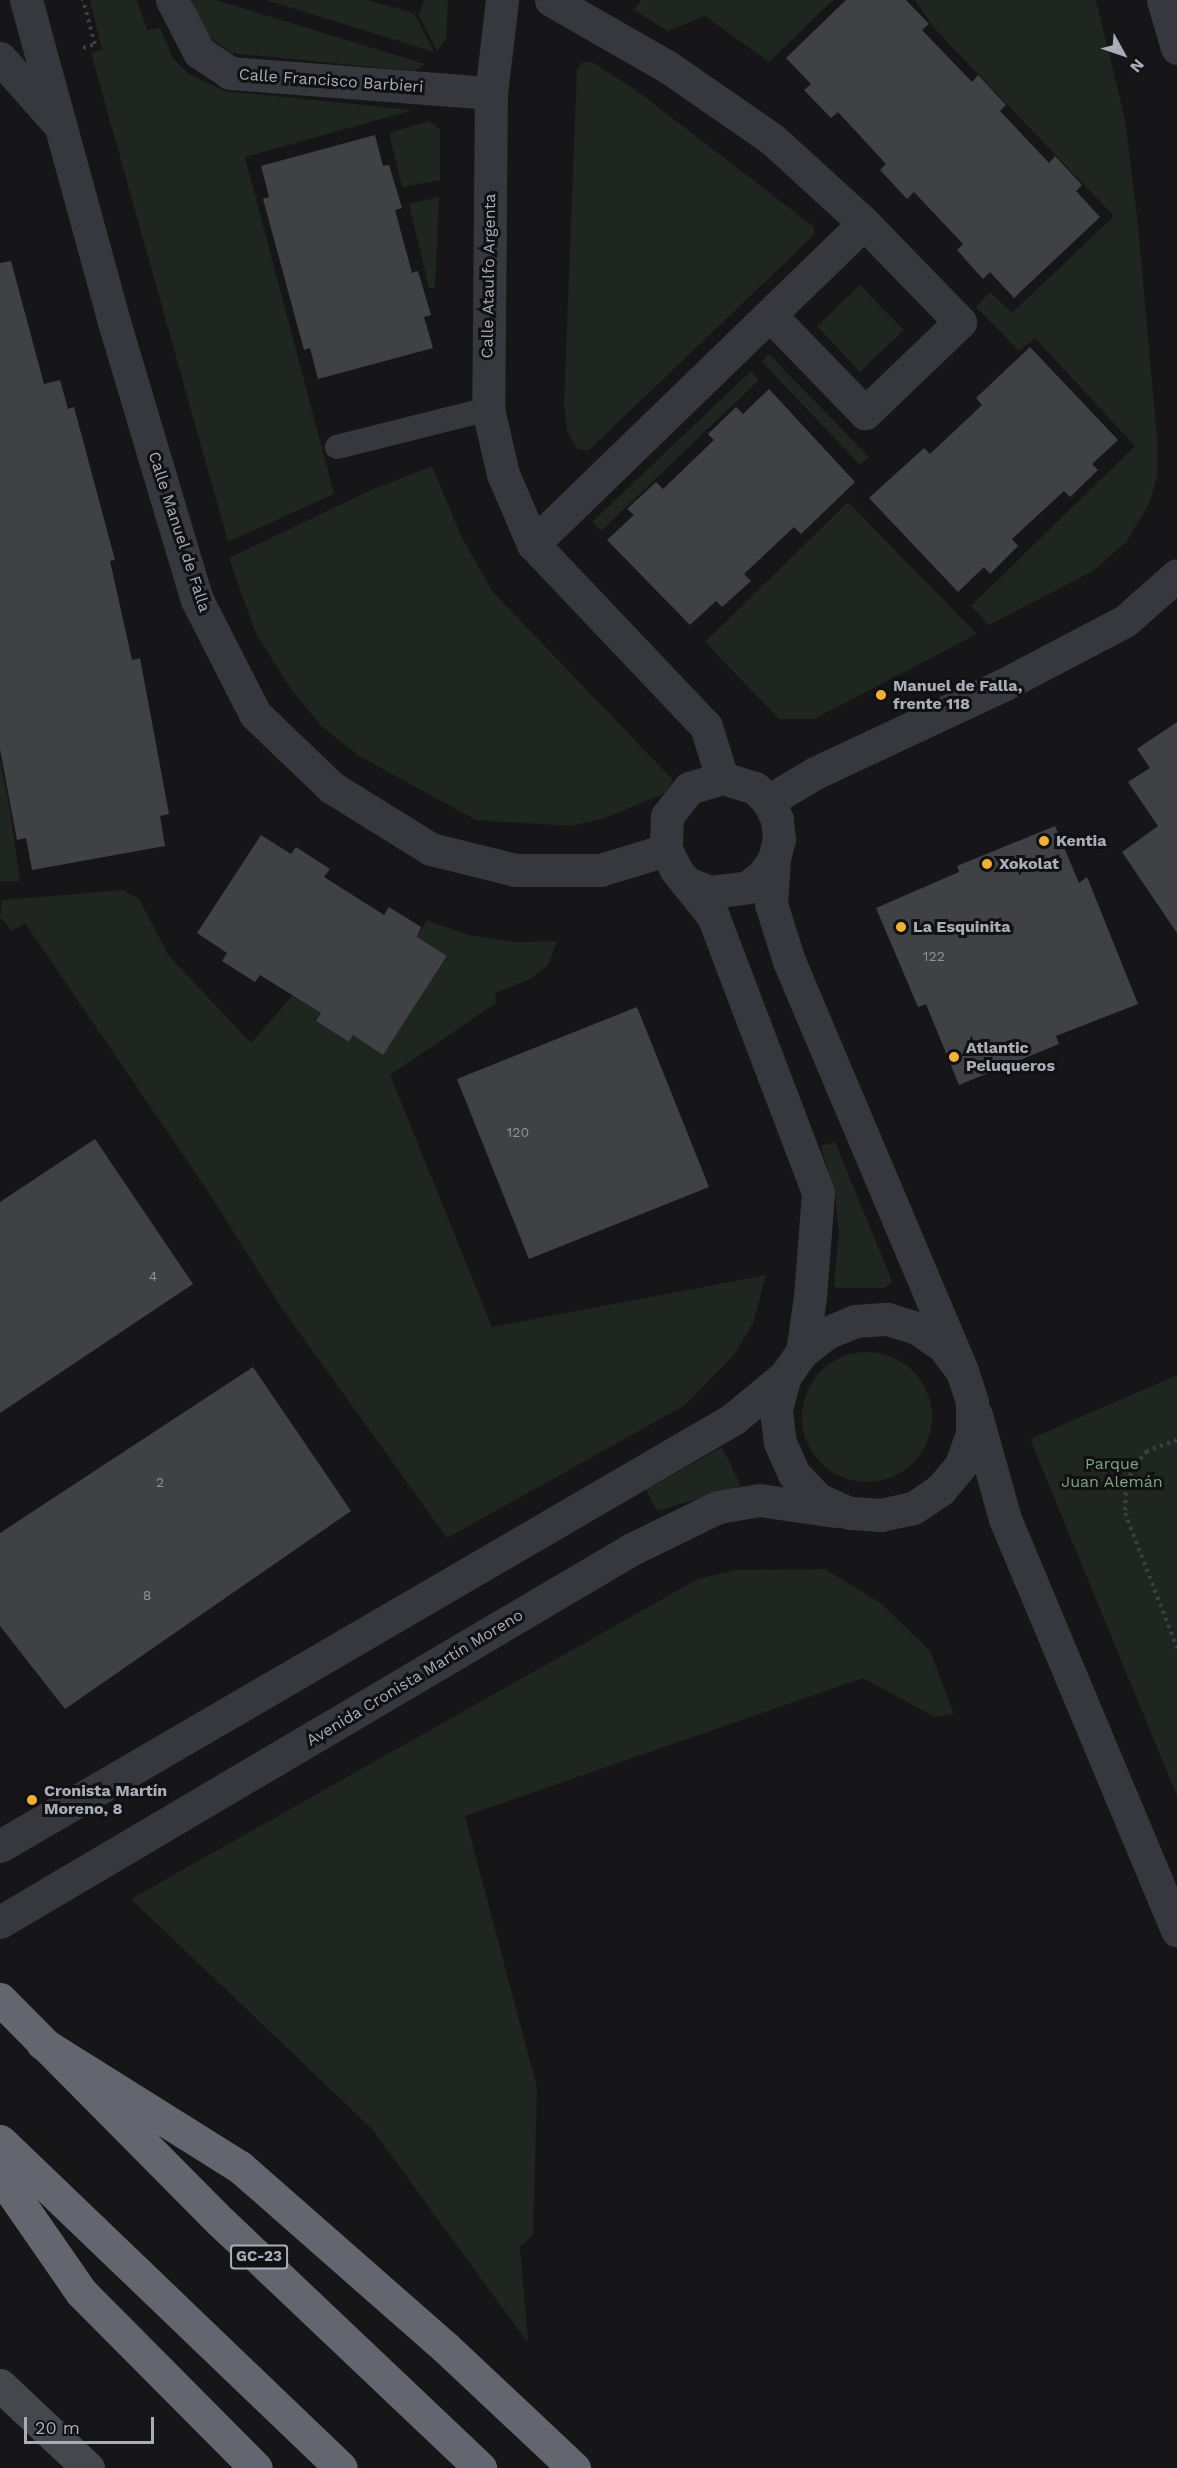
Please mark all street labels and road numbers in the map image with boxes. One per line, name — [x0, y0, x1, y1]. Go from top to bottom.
street label: Calle Francisco Barbieri — [238, 65, 424, 97]
street label: Calle Ataulfo Argenta — [478, 193, 500, 359]
street label: Calle Manuel de Falla — [144, 449, 214, 615]
street label: Avenida Cronista Martín Moreno — [303, 1605, 527, 1751]
road number: GC-23 — [229, 2245, 289, 2269]

